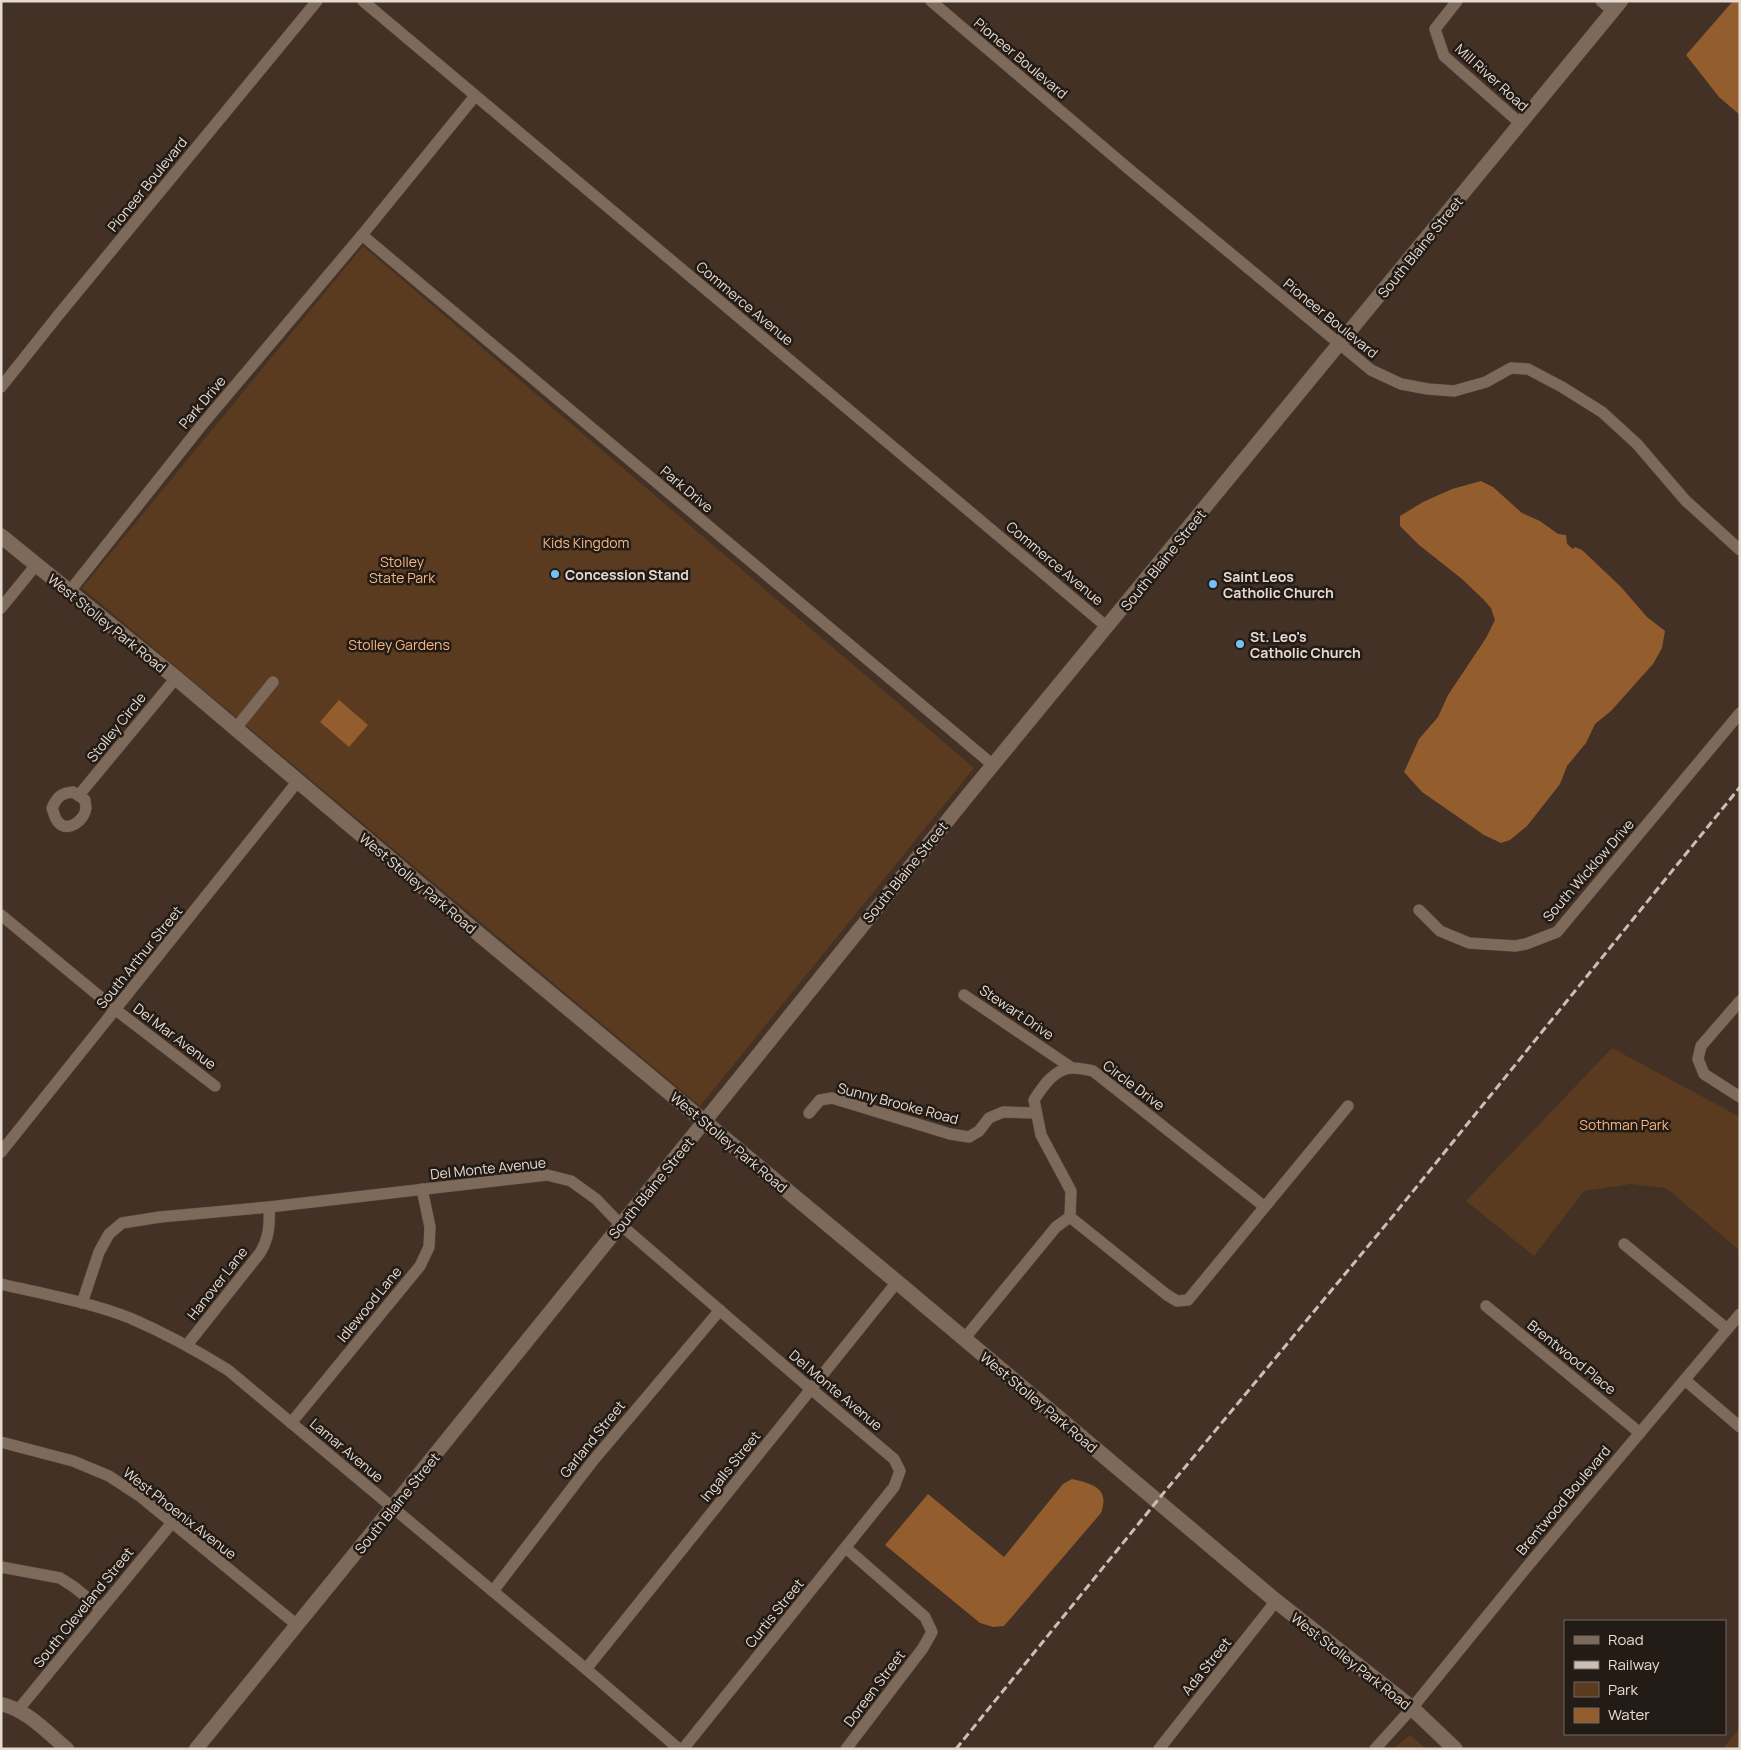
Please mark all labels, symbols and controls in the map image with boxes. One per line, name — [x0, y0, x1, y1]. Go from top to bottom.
street label: Pioneer Boulevard — [970, 13, 1072, 103]
street label: Mill River Road — [1451, 39, 1533, 115]
street label: Pioneer Boulevard — [103, 133, 191, 235]
street label: South Blaine Street — [1373, 192, 1467, 302]
street label: Commerce Avenue — [692, 257, 798, 349]
street label: Pioneer Boulevard — [1280, 274, 1382, 362]
street label: Park Drive — [174, 372, 230, 432]
street label: Park Drive — [657, 461, 717, 517]
street label: South Blaine Street — [1116, 505, 1210, 615]
street label: Commerce Avenue — [1002, 517, 1108, 609]
park label: Kids Kingdom — [543, 533, 629, 552]
park label: Stolley State Park — [369, 552, 436, 587]
place label: Concession Stand — [565, 565, 689, 584]
place label: Saint Leos Catholic Church — [1223, 567, 1334, 602]
marker: Concession Stand — [549, 568, 561, 580]
street label: West Stolley Park Road — [44, 569, 170, 677]
marker: Saint Leos Catholic Church — [1207, 578, 1219, 590]
place label: St. Leo's Catholic Church — [1250, 627, 1361, 662]
park label: Stolley Gardens — [348, 635, 450, 654]
marker: St. Leo's Catholic Church — [1234, 638, 1246, 650]
street label: Stolley Circle — [82, 688, 150, 766]
street label: South Wicklow Drive — [1538, 815, 1638, 925]
street label: South Blaine Street — [858, 817, 952, 927]
street label: West Stolley Park Road — [356, 828, 480, 938]
street label: South Arthur Street — [92, 901, 187, 1012]
street label: Stewart Drive — [976, 980, 1058, 1044]
street label: Del Mar Avenue — [130, 999, 220, 1073]
street label: Circle Drive — [1099, 1056, 1169, 1114]
street label: Sunny Brooke Road — [835, 1078, 961, 1128]
street label: West Stolley Park Road — [667, 1087, 791, 1197]
park label: Sothman Park — [1579, 1115, 1670, 1134]
street label: South Blaine Street — [604, 1133, 698, 1243]
street label: Del Monte Avenue — [429, 1152, 547, 1184]
street label: Hanover Lane — [182, 1243, 252, 1323]
street label: Idlewood Lane — [333, 1262, 405, 1346]
street label: Brentwood Place — [1524, 1315, 1620, 1399]
street label: Del Monte Avenue — [785, 1345, 887, 1435]
street label: West Stolley Park Road — [977, 1347, 1101, 1457]
street label: Garland Street — [555, 1396, 629, 1482]
street label: Lamar Avenue — [306, 1414, 388, 1486]
street label: Ingalls Street — [696, 1427, 765, 1505]
street label: Brentwood Boulevard — [1512, 1441, 1614, 1559]
street label: South Blaine Street — [350, 1448, 444, 1558]
street label: West Phoenix Avenue — [119, 1463, 241, 1563]
street label: South Cleveland Street — [29, 1543, 138, 1671]
street label: Curtis Street — [740, 1574, 808, 1651]
street label: West Stolley Park Road — [1287, 1608, 1415, 1714]
legend — [1564, 1620, 1726, 1735]
text: Road — [1608, 1629, 1644, 1650]
street label: Ada Street — [1177, 1633, 1235, 1699]
street label: Doreen Street — [839, 1646, 909, 1730]
text: Railway — [1608, 1654, 1660, 1675]
text: Park — [1608, 1679, 1638, 1700]
text: Water — [1608, 1704, 1650, 1725]

